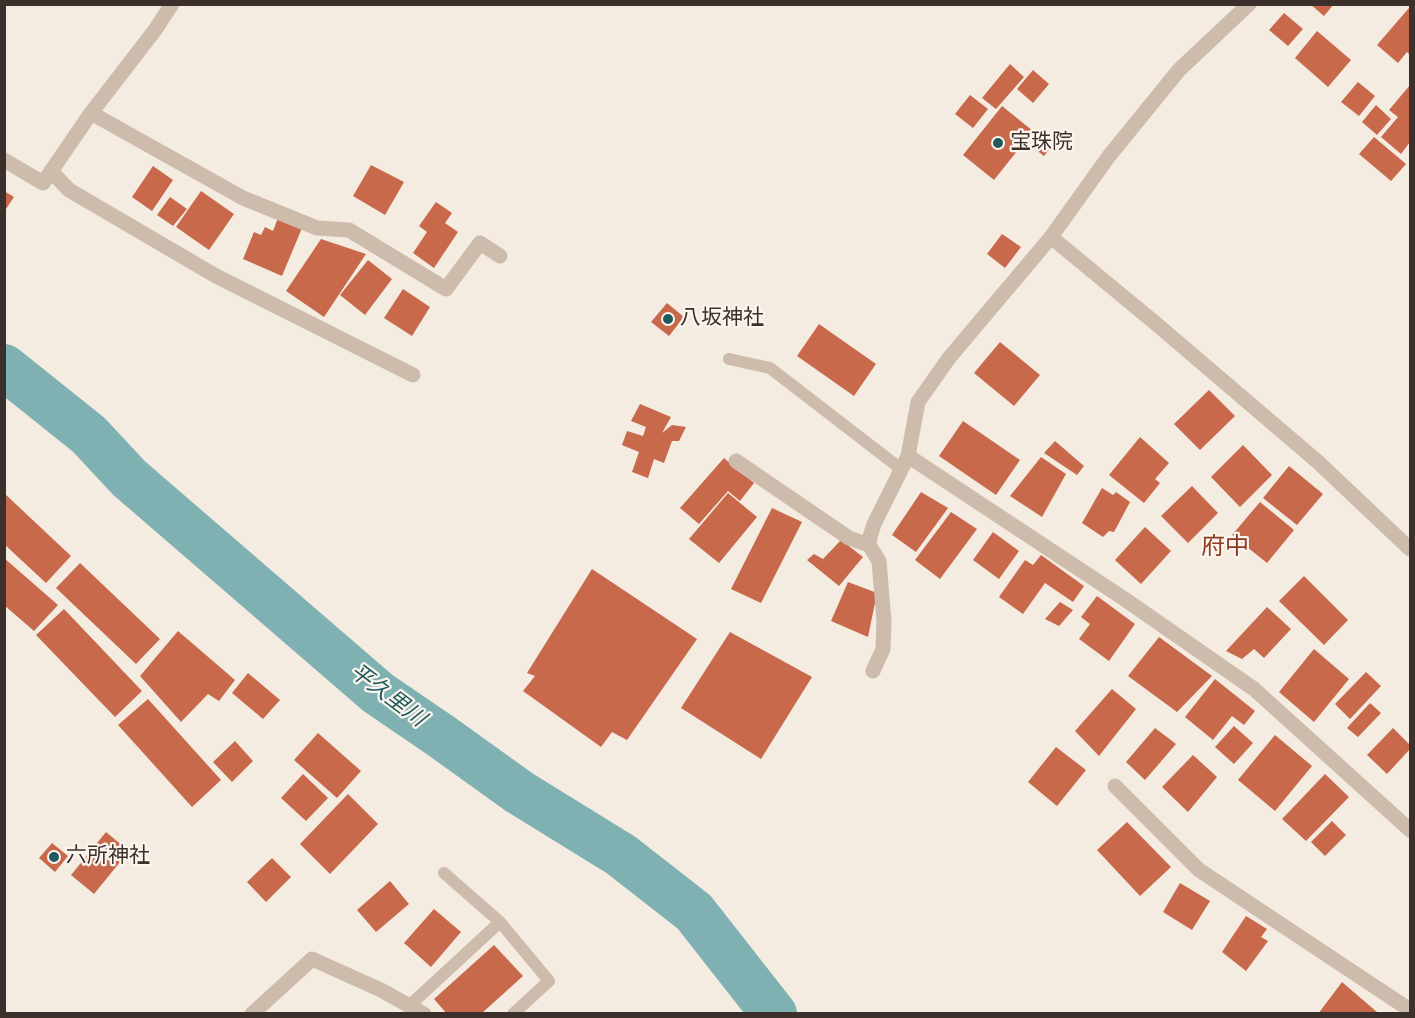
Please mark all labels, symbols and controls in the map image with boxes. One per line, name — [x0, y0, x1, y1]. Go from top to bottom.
place label: 宝珠院 — [1010, 130, 1073, 156]
marker: 宝珠院 — [991, 136, 1005, 150]
place label: 八坂神社 — [680, 306, 764, 332]
marker: 八坂神社 — [661, 312, 675, 326]
district label: 府中 — [1201, 534, 1249, 562]
water label: 平久里川 — [344, 659, 430, 733]
place label: 六所神社 — [66, 844, 150, 870]
marker: 六所神社 — [47, 850, 61, 864]

